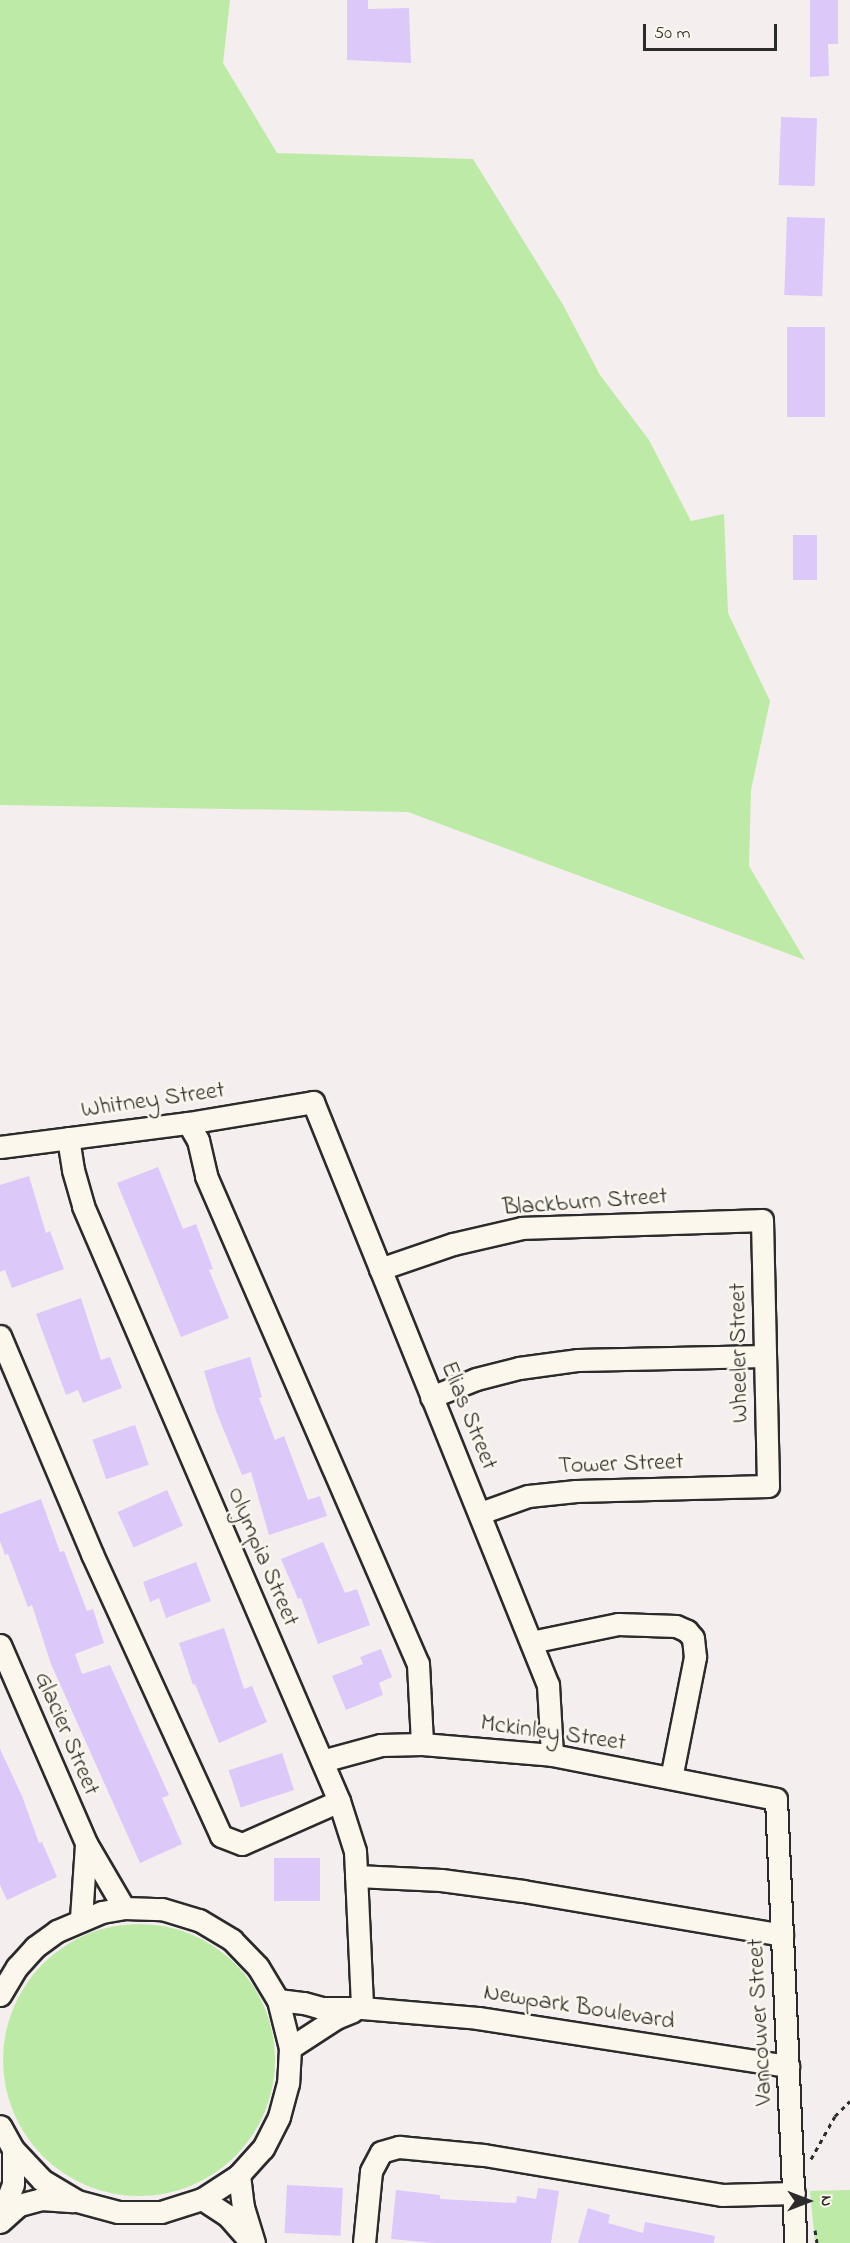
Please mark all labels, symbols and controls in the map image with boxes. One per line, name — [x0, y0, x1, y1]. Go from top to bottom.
scale bar — [646, 12, 780, 50]
text: 50 m — [654, 21, 691, 47]
street label: Whitney Street — [79, 1077, 227, 1125]
street label: Blackburn Street — [502, 1183, 668, 1223]
street label: Wheeler Street — [724, 1283, 756, 1423]
street label: Elias Street — [433, 1358, 503, 1474]
street label: Tower Street — [558, 1448, 684, 1482]
street label: Olympia Street — [220, 1483, 304, 1631]
street label: Glacier Street — [27, 1668, 105, 1800]
street label: Mckinley Street — [478, 1710, 628, 1758]
street label: Vancouver Street — [742, 1938, 780, 2106]
street label: Newpark Boulevard — [481, 1979, 677, 2037]
north arrow — [778, 2171, 838, 2231]
text: N — [814, 2196, 838, 2206]

